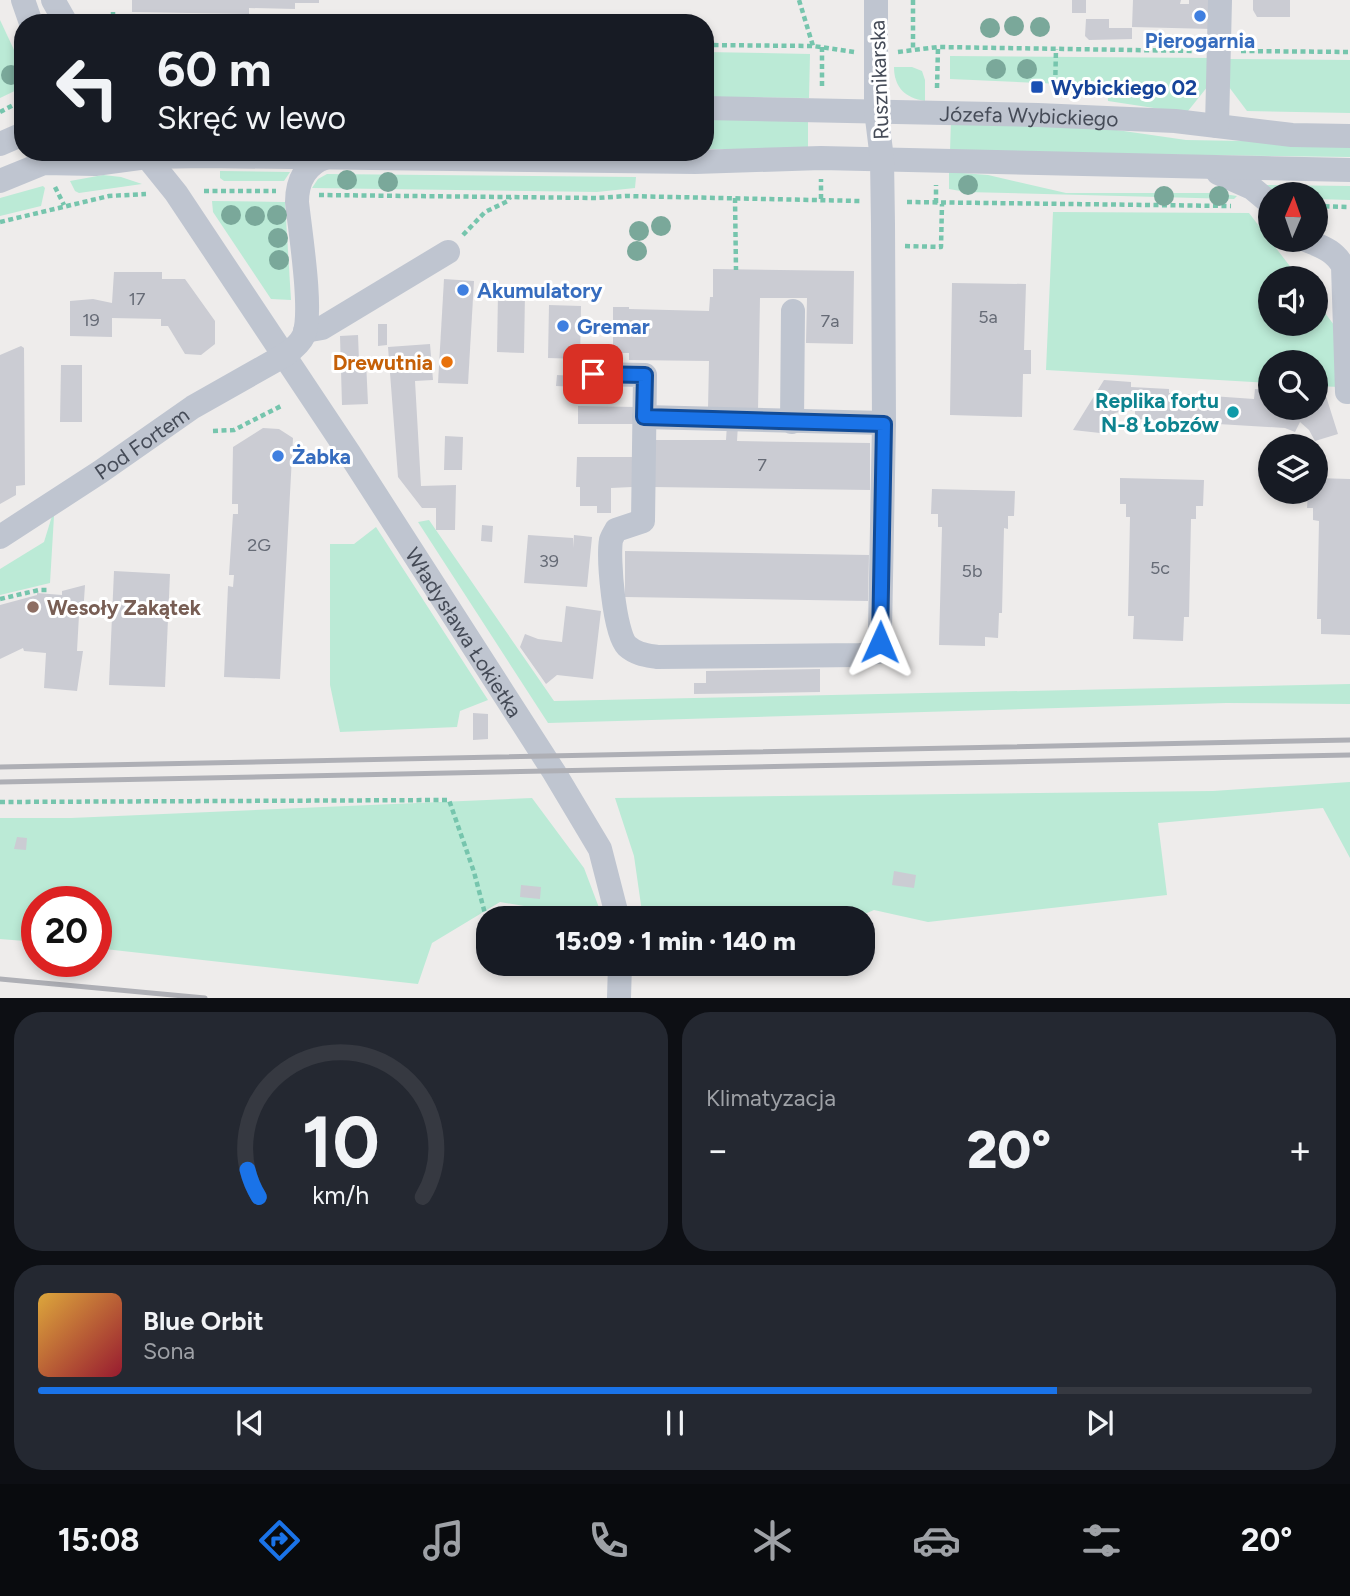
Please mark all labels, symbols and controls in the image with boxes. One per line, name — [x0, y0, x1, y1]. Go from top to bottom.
marker: Pierogarnia — [1192, 8, 1208, 24]
street label: Rusznikarska — [864, 20, 894, 140]
place label: Pierogarnia — [1145, 28, 1255, 53]
text: 60 m — [157, 39, 272, 98]
icon: left — [42, 42, 133, 133]
place label: Wybickiego 02 — [1051, 75, 1197, 100]
marker: Wybickiego 02 — [1029, 79, 1045, 95]
text: Skręć w lewo — [157, 99, 346, 137]
street label: Józefa Wybickiego — [939, 100, 1119, 131]
north arrow — [1258, 182, 1328, 252]
map controls — [1258, 182, 1328, 504]
button: sound — [1258, 266, 1328, 336]
place label: Akumulatory — [477, 278, 603, 303]
marker: Akumulatory — [455, 282, 471, 298]
house number: 17 — [128, 288, 146, 310]
house number: 5a — [978, 306, 998, 328]
house number: 19 — [82, 309, 100, 331]
house number: 7a — [821, 310, 839, 332]
place label: Gremar — [577, 314, 650, 339]
marker: Gremar — [555, 318, 571, 334]
pin — [563, 344, 623, 404]
place label: Drewutnia — [333, 350, 433, 375]
button: search — [1258, 350, 1328, 420]
marker: Drewutnia — [439, 354, 455, 370]
icon: arrive — [574, 355, 612, 393]
place label: Replika fortu N-8 Łobzów — [1095, 388, 1219, 437]
street label: Pod Fortem — [90, 401, 194, 485]
marker: Replika fortu N-8 Łobzów — [1225, 404, 1241, 420]
button: layers — [1258, 434, 1328, 504]
place label: Żabka — [292, 444, 351, 469]
marker: Żabka — [270, 448, 286, 464]
house number: 7 — [757, 454, 767, 476]
house number: 2G — [247, 534, 271, 556]
street label: Władysława Łokietka — [400, 543, 528, 722]
house number: 39 — [539, 550, 559, 572]
house number: 5c — [1150, 557, 1170, 579]
house number: 5b — [962, 560, 982, 582]
place label: Wesoły Zakątek — [47, 595, 202, 620]
marker: Wesoły Zakątek — [25, 599, 41, 615]
position arrow — [843, 605, 917, 679]
speed limit sign: 20 — [21, 886, 112, 977]
text: 15:09 · 1 min · 140 m — [555, 925, 796, 957]
text: Klimatyzacja — [706, 1084, 836, 1112]
text: 10 — [302, 1099, 380, 1186]
text: 20° — [967, 1119, 1051, 1181]
text: − — [706, 1127, 730, 1173]
text: + — [1288, 1127, 1312, 1173]
text: km/h — [312, 1180, 370, 1210]
text: Blue Orbit — [143, 1305, 264, 1337]
text: Sona — [143, 1337, 195, 1365]
icon: previous — [231, 1404, 269, 1442]
icon: pause — [656, 1404, 694, 1442]
icon: next — [1081, 1404, 1119, 1442]
icon: directions — [255, 1516, 304, 1565]
icon: music — [419, 1516, 468, 1565]
icon: phone — [584, 1516, 633, 1565]
icon: climate — [748, 1516, 797, 1565]
icon: car — [912, 1516, 961, 1565]
icon: filters — [1077, 1516, 1126, 1565]
text: 15:08 — [58, 1521, 140, 1559]
text: 20° — [1241, 1521, 1292, 1559]

